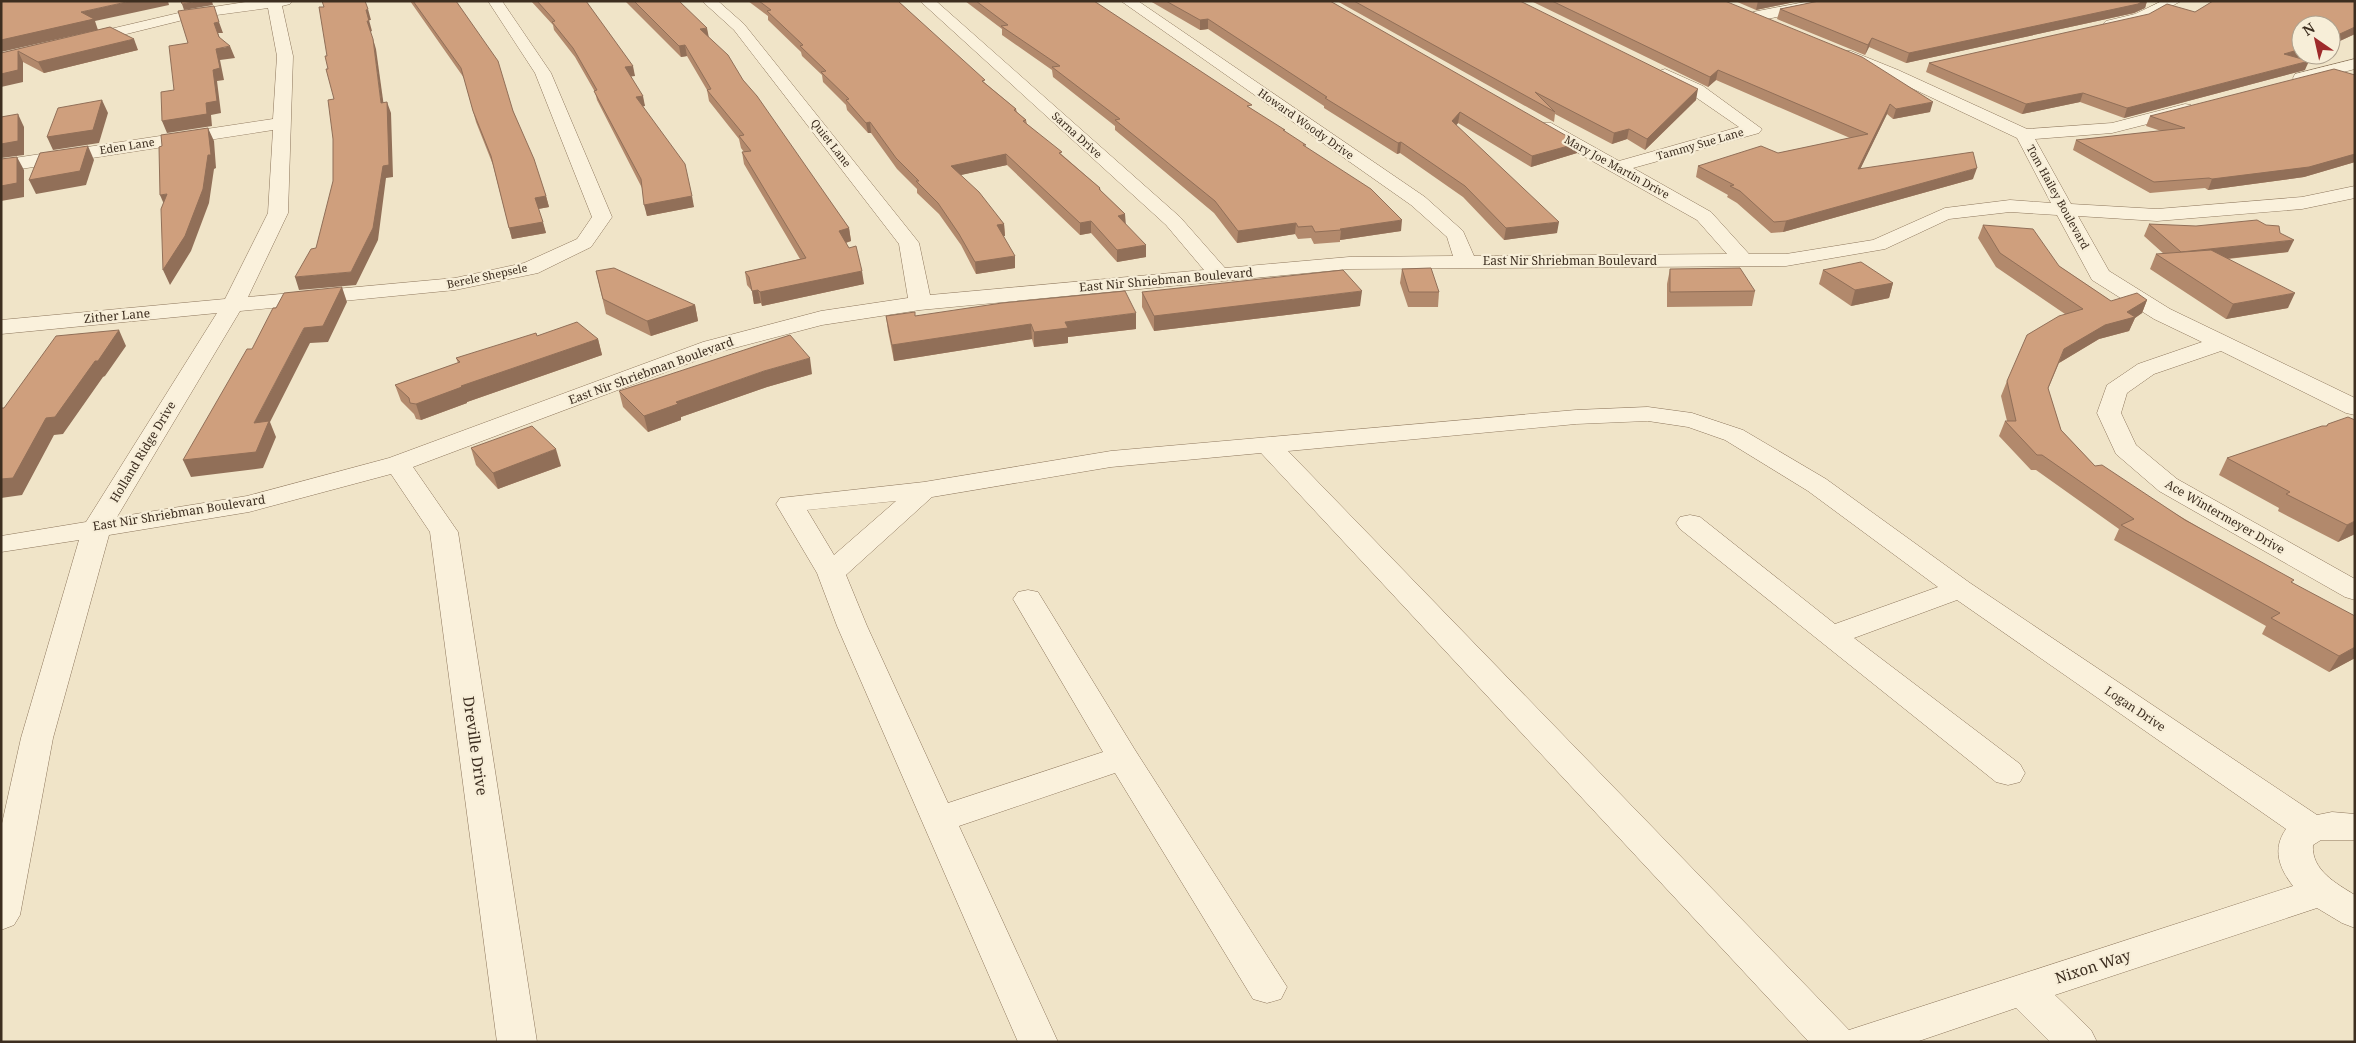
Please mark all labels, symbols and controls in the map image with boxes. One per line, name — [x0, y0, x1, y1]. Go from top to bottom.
north arrow — [2291, 15, 2341, 65]
text: N — [2299, 18, 2318, 40]
street label: Howard Woody Drive — [1255, 85, 1357, 162]
street label: Sarna Drive — [1049, 108, 1106, 161]
street label: Quiet Lane — [808, 115, 855, 170]
street label: Tammy Sue Lane — [1655, 124, 1745, 163]
street label: Mary Joe Martin Drive — [1562, 131, 1672, 202]
street label: Eden Lane — [98, 134, 156, 157]
street label: Tom Hailey Boulevard — [2024, 142, 2093, 252]
street label: East Nir Shriebman Boulevard — [1483, 252, 1658, 269]
street label: Berele Shepsele — [445, 260, 529, 291]
street label: East Nir Shriebman Boulevard — [1078, 263, 1254, 296]
street label: Zither Lane — [83, 304, 151, 327]
street label: East Nir Shriebman Boulevard — [566, 333, 736, 408]
street label: Holland Ridge Drive — [106, 398, 180, 506]
street label: Ace Wintermeyer Drive — [2162, 475, 2288, 558]
street label: East Nir Shriebman Boulevard — [91, 490, 267, 535]
street label: Logan Drive — [2101, 682, 2169, 735]
street label: Dreville Drive — [459, 695, 493, 797]
street label: Nixon Way — [2052, 944, 2134, 988]

